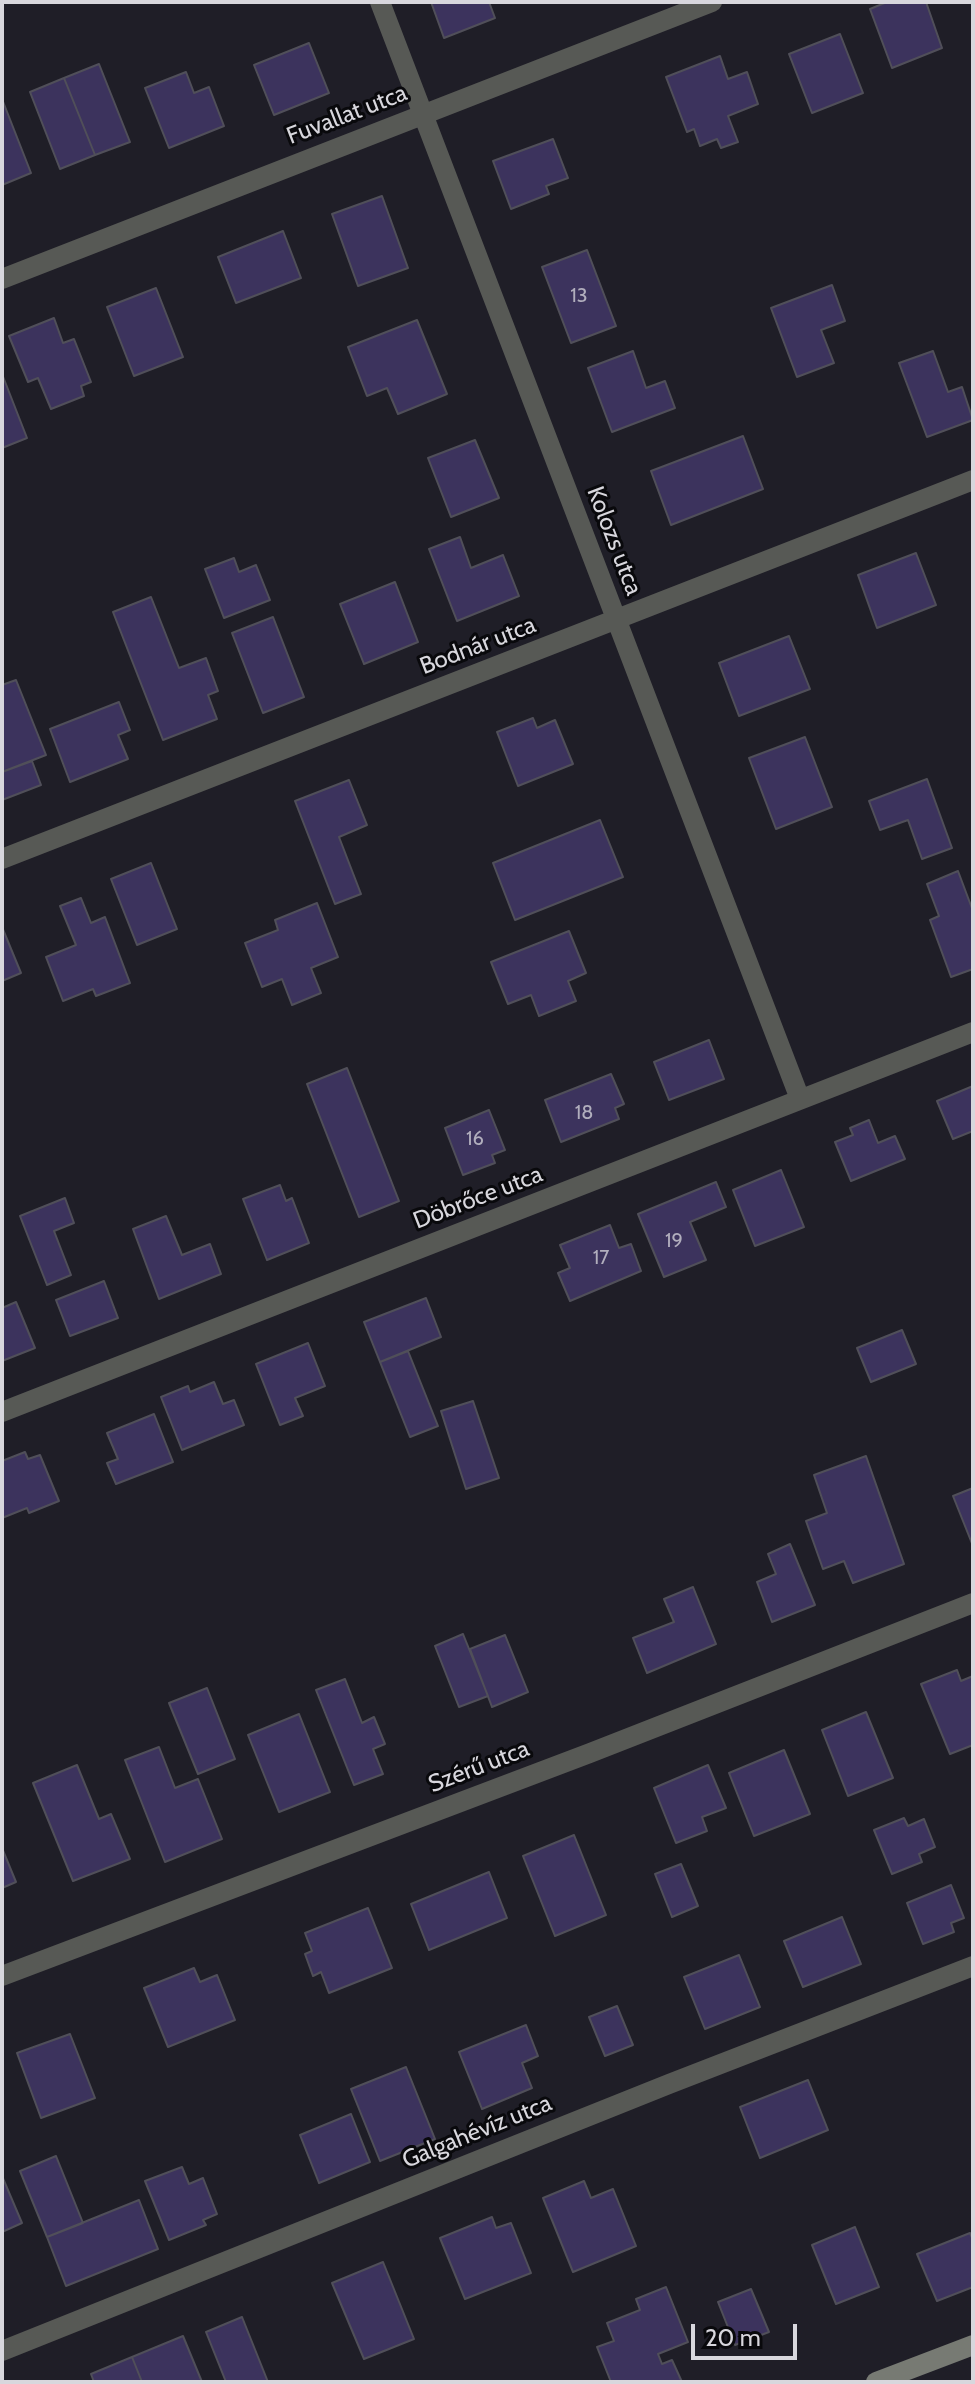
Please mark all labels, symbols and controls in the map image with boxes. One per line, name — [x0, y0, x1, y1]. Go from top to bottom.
street label: Fuvallat utca — [283, 79, 411, 151]
house number: 13 — [570, 284, 588, 308]
street label: Kolozs utca — [580, 483, 648, 599]
street label: Bodnár utca — [416, 611, 540, 681]
house number: 18 — [575, 1101, 593, 1125]
house number: 16 — [466, 1127, 484, 1151]
street label: Döbrőce utca — [409, 1160, 547, 1236]
house number: 19 — [665, 1229, 683, 1253]
house number: 17 — [593, 1246, 609, 1270]
street label: Szérű utca — [425, 1735, 533, 1799]
street label: Galgahévíz utca — [398, 2089, 556, 2175]
scale bar — [695, 2308, 801, 2358]
text: 20 m — [705, 2323, 761, 2352]

